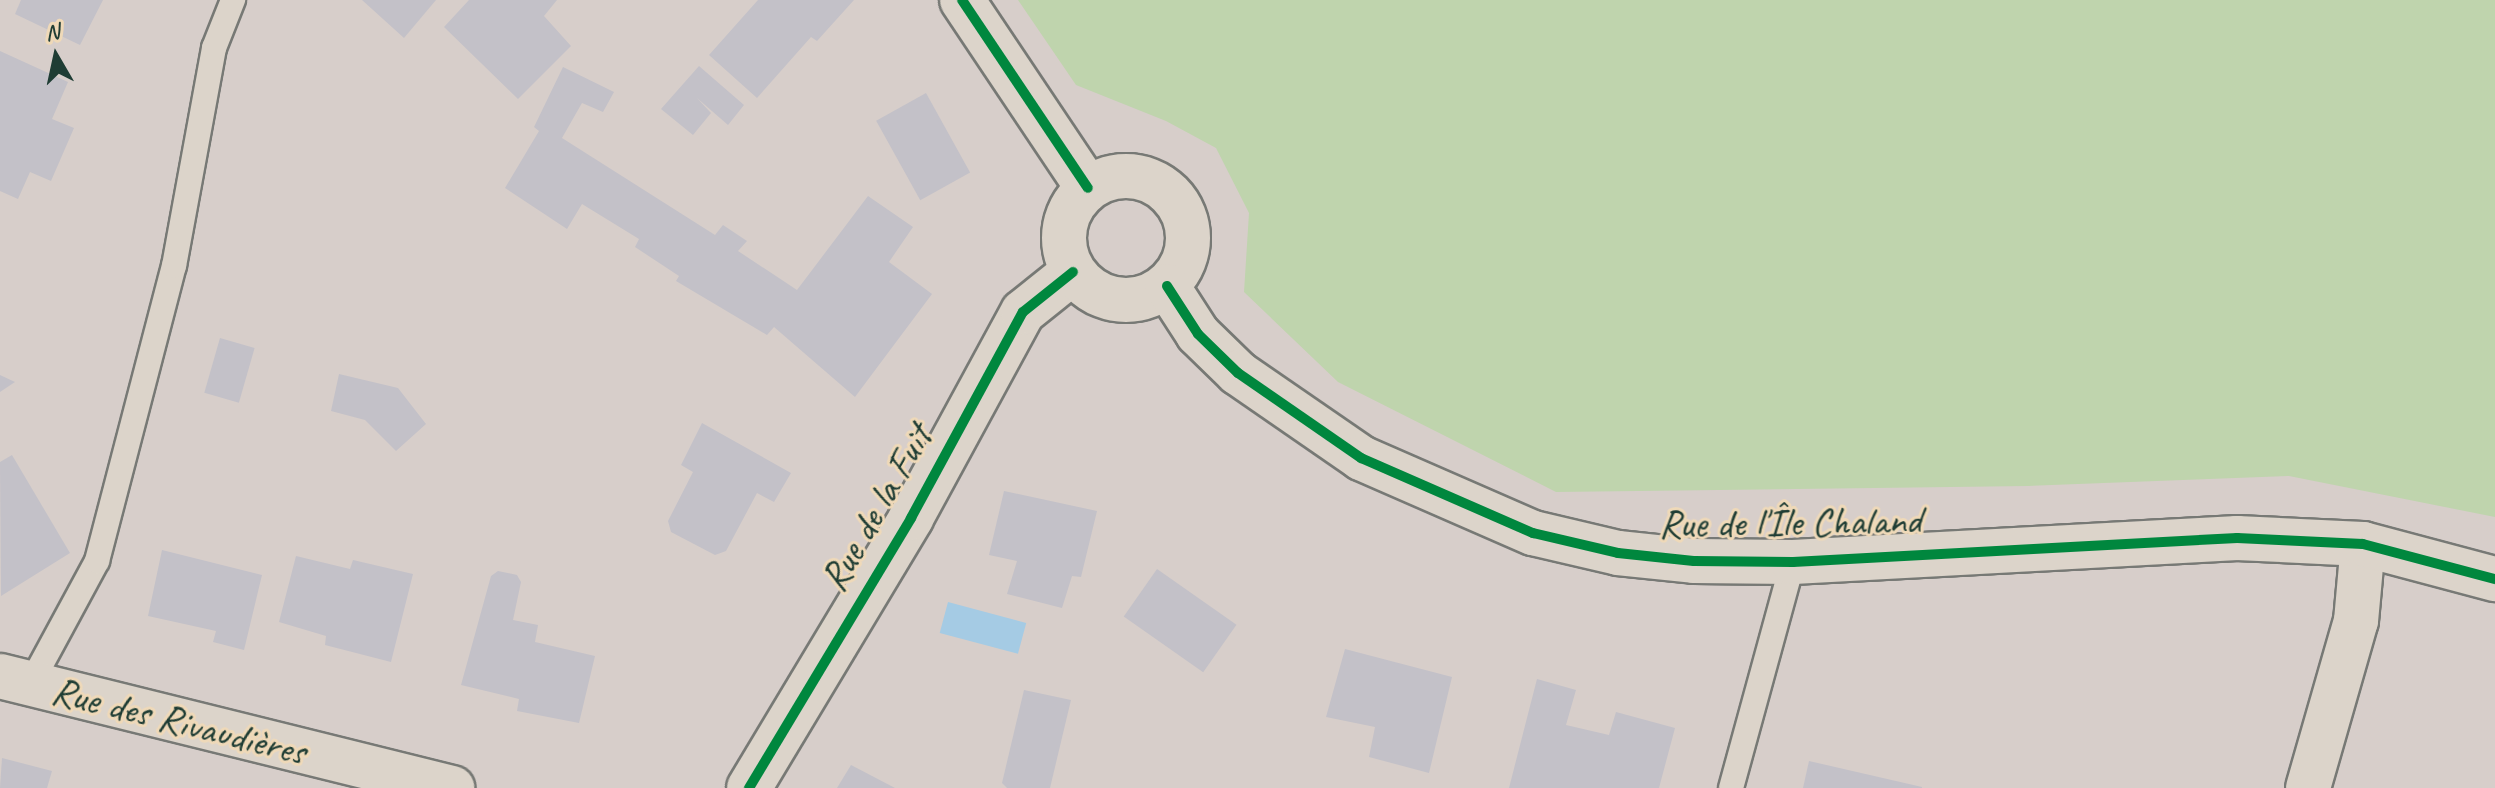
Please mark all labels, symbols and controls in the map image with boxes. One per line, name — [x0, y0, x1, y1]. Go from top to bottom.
north arrow — [16, 16, 96, 96]
text: N — [43, 17, 61, 47]
street label: Rue de la Fuit — [809, 417, 943, 599]
street label: Rue de l'Île Chaland — [1657, 496, 1923, 548]
street label: Rue des Rivaudières — [47, 666, 311, 776]

